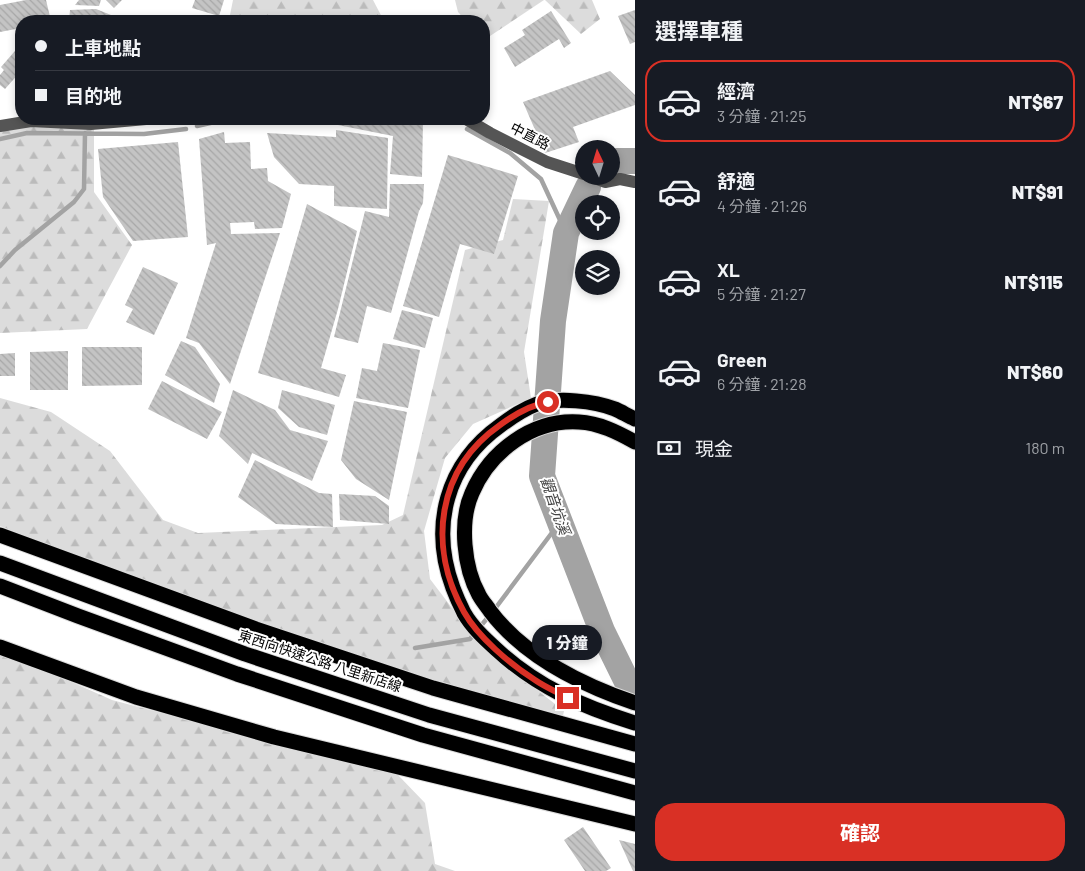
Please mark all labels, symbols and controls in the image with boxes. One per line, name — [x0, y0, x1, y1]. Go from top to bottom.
text: 選擇車種 — [655, 17, 743, 43]
text: 上車地點 — [65, 36, 141, 59]
icon: car — [657, 79, 702, 124]
text: 經濟 — [717, 79, 755, 102]
text: 目的地 — [65, 84, 122, 107]
text: NT$67 — [1008, 90, 1063, 113]
text: 3 分鐘 · 21:25 — [717, 106, 806, 125]
street label: 中直路 — [508, 118, 553, 153]
north arrow — [575, 140, 620, 185]
map controls — [575, 140, 620, 295]
icon: car — [657, 169, 702, 214]
text: 舒適 — [717, 169, 755, 192]
text: NT$91 — [1012, 180, 1063, 203]
button: locate — [575, 195, 620, 240]
text: 4 分鐘 · 21:26 — [717, 196, 807, 215]
button: layers — [575, 250, 620, 295]
text: XL — [717, 258, 740, 281]
icon: car — [657, 259, 702, 304]
text: NT$115 — [1004, 270, 1063, 293]
text: 5 分鐘 · 21:27 — [717, 284, 806, 303]
text: Green — [717, 348, 767, 371]
icon: car — [657, 349, 702, 394]
text: NT$60 — [1007, 360, 1063, 383]
text: 6 分鐘 · 21:28 — [717, 374, 807, 393]
route start — [537, 391, 559, 413]
icon: cash — [655, 434, 683, 462]
text: 現金 — [695, 437, 733, 460]
text: 180 m — [1026, 438, 1065, 457]
water label: 觀音坑溪 — [538, 474, 575, 539]
street label: 東西向快速公路 八里新店線 — [236, 626, 404, 695]
callout: 1 分鐘 — [533, 626, 603, 660]
text: 1 分鐘 — [547, 633, 587, 652]
route end — [557, 687, 579, 709]
button: 確認 — [655, 803, 1065, 861]

